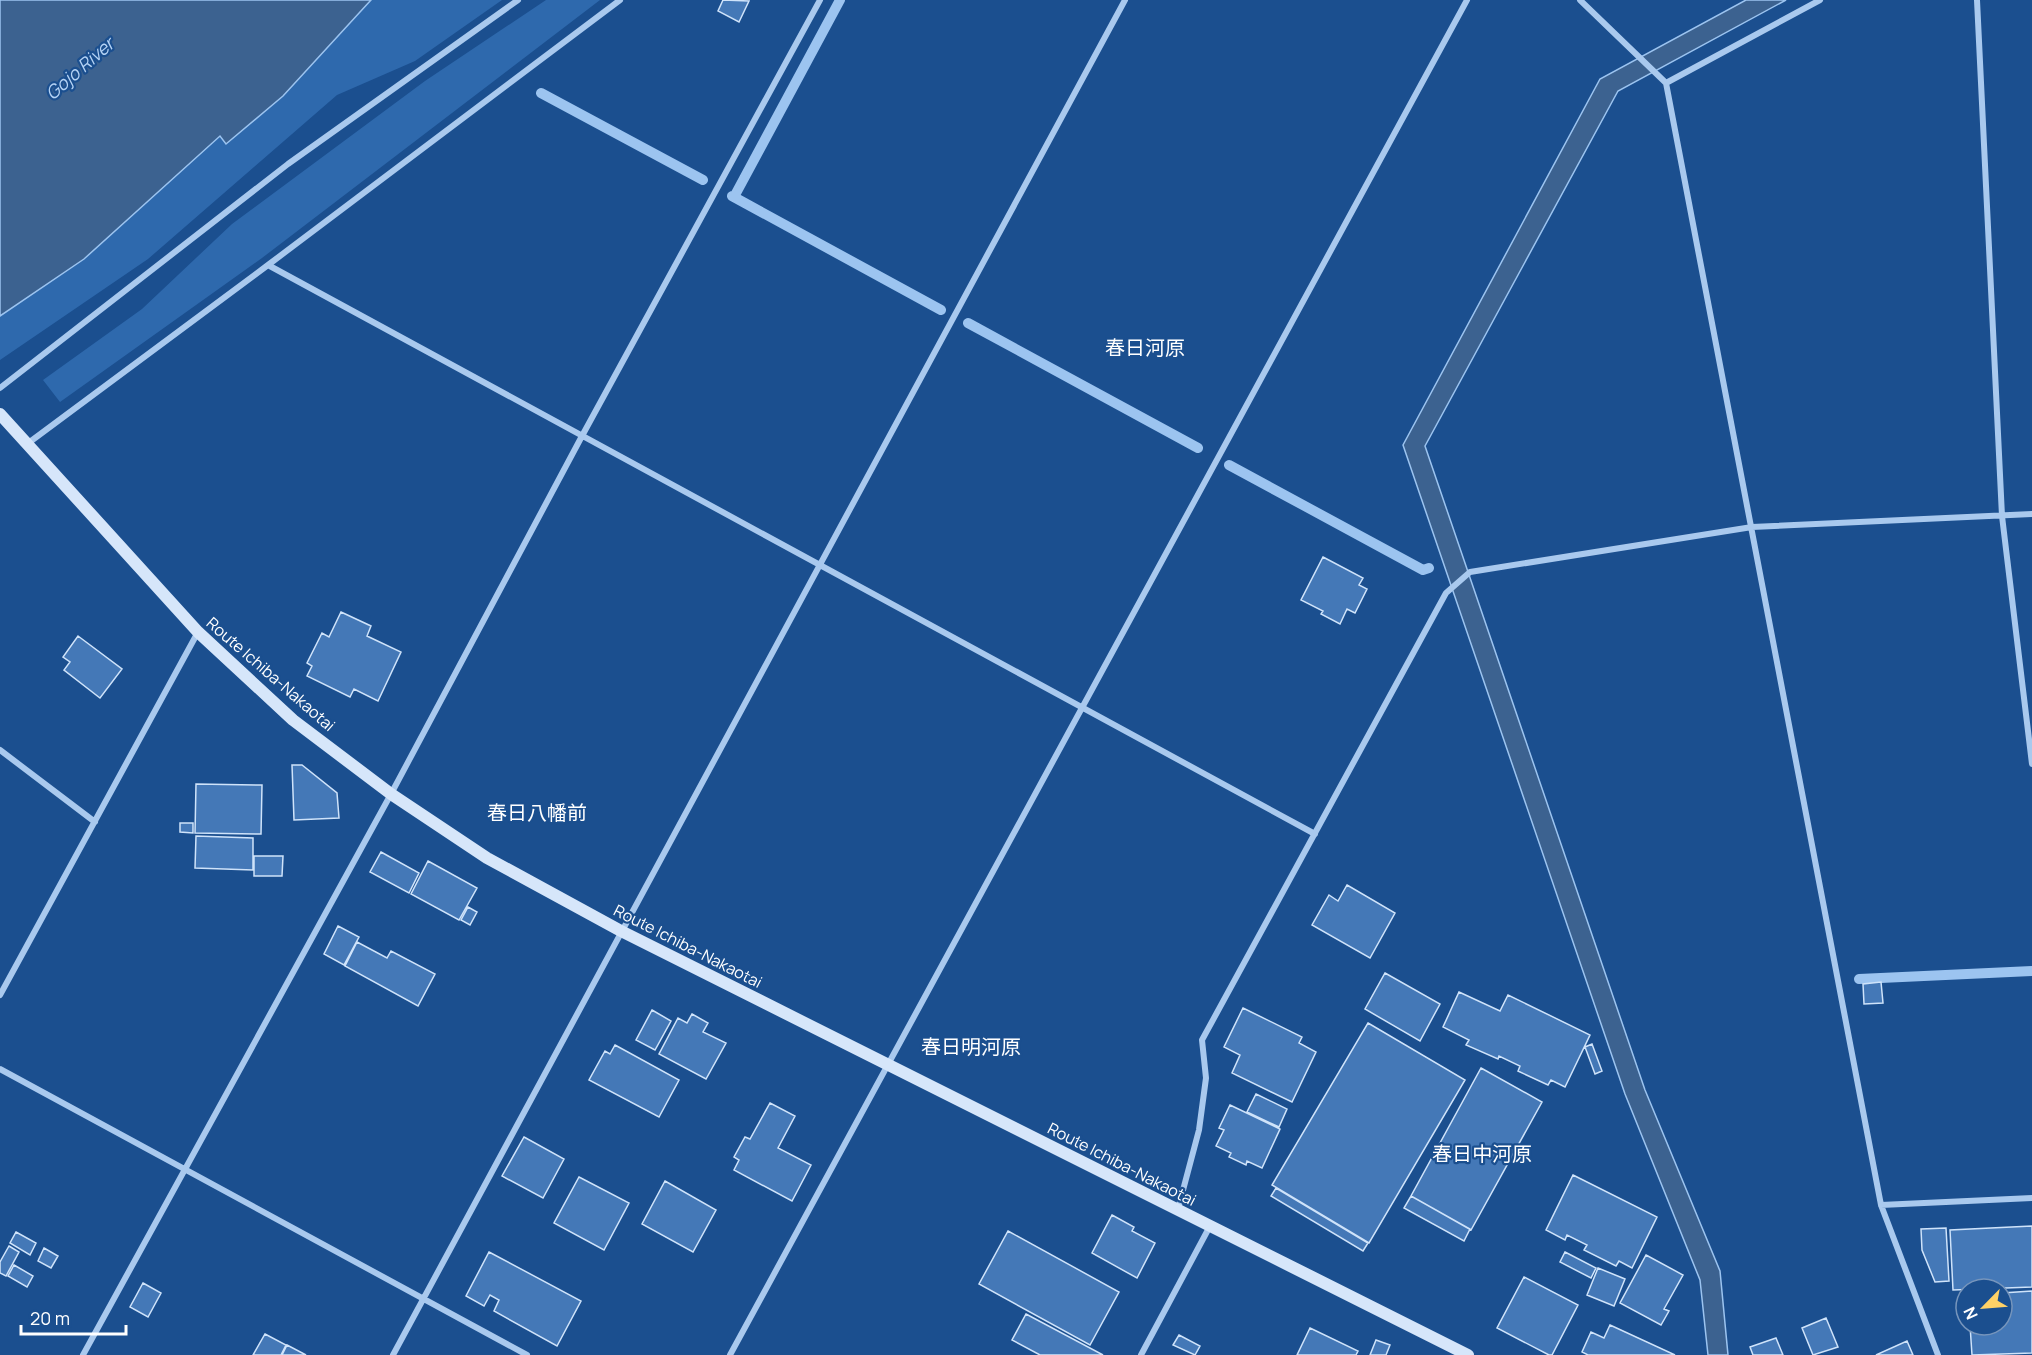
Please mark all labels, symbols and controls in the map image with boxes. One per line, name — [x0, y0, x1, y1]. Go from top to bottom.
water label: Gojo River — [40, 30, 121, 105]
district label: 春日河原 — [1105, 334, 1185, 361]
street label: Route Ichiba-Nakaotai — [202, 612, 340, 736]
district label: 春日八幡前 — [487, 799, 587, 826]
street label: Route Ichiba-Nakaotai — [610, 899, 766, 993]
district label: 春日明河原 — [921, 1033, 1021, 1060]
street label: Route Ichiba-Nakaotai — [1044, 1117, 1200, 1211]
district label: 春日中河原 — [1432, 1140, 1532, 1167]
north arrow — [1954, 1277, 2014, 1337]
scale bar — [21, 1298, 126, 1336]
text: N — [1958, 1303, 1983, 1323]
text: 20 m — [30, 1306, 70, 1330]

